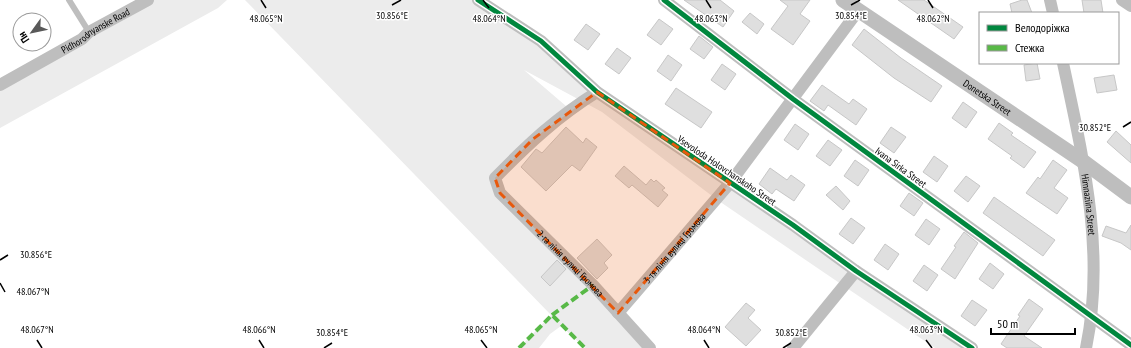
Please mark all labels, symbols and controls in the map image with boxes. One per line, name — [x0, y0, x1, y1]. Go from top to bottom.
street label: Pidhorodnyanske Road — [59, 5, 132, 56]
text: 30.856°E — [376, 9, 408, 22]
text: 30.854°E — [835, 9, 867, 22]
north arrow — [12, 12, 52, 52]
text: 48.065°N — [249, 12, 283, 25]
text: 48.064°N — [472, 12, 506, 25]
text: 48.063°N — [694, 12, 728, 25]
text: 48.062°N — [916, 12, 950, 25]
legend — [979, 12, 1119, 64]
text: Велодоріжка — [1015, 20, 1070, 35]
text: Пн — [15, 29, 32, 46]
text: Стежка — [1015, 40, 1045, 55]
street label: Donetska Street — [961, 77, 1014, 118]
text: 30.852°E — [1079, 121, 1111, 134]
street label: Vsevoloda Holovchanskoho Street — [674, 132, 779, 208]
street label: Ivana Sirka Street — [872, 144, 929, 191]
street label: Himnaziina Street — [1078, 173, 1098, 236]
street label: 3-тя лінія вулиці Громова — [641, 210, 708, 286]
street label: 2-га лінія вулиці Громова — [534, 227, 606, 299]
text: 30.856°E — [20, 248, 52, 261]
text: 48.067°N — [16, 285, 50, 298]
scale bar — [991, 310, 1075, 336]
text: 50 m — [997, 316, 1018, 331]
text: 48.067°N — [20, 323, 54, 336]
text: 48.066°N — [242, 323, 276, 336]
text: 48.065°N — [464, 323, 498, 336]
text: 48.064°N — [687, 323, 721, 336]
text: 48.063°N — [909, 323, 943, 336]
text: 30.854°E — [316, 326, 348, 339]
text: 30.852°E — [775, 326, 807, 339]

